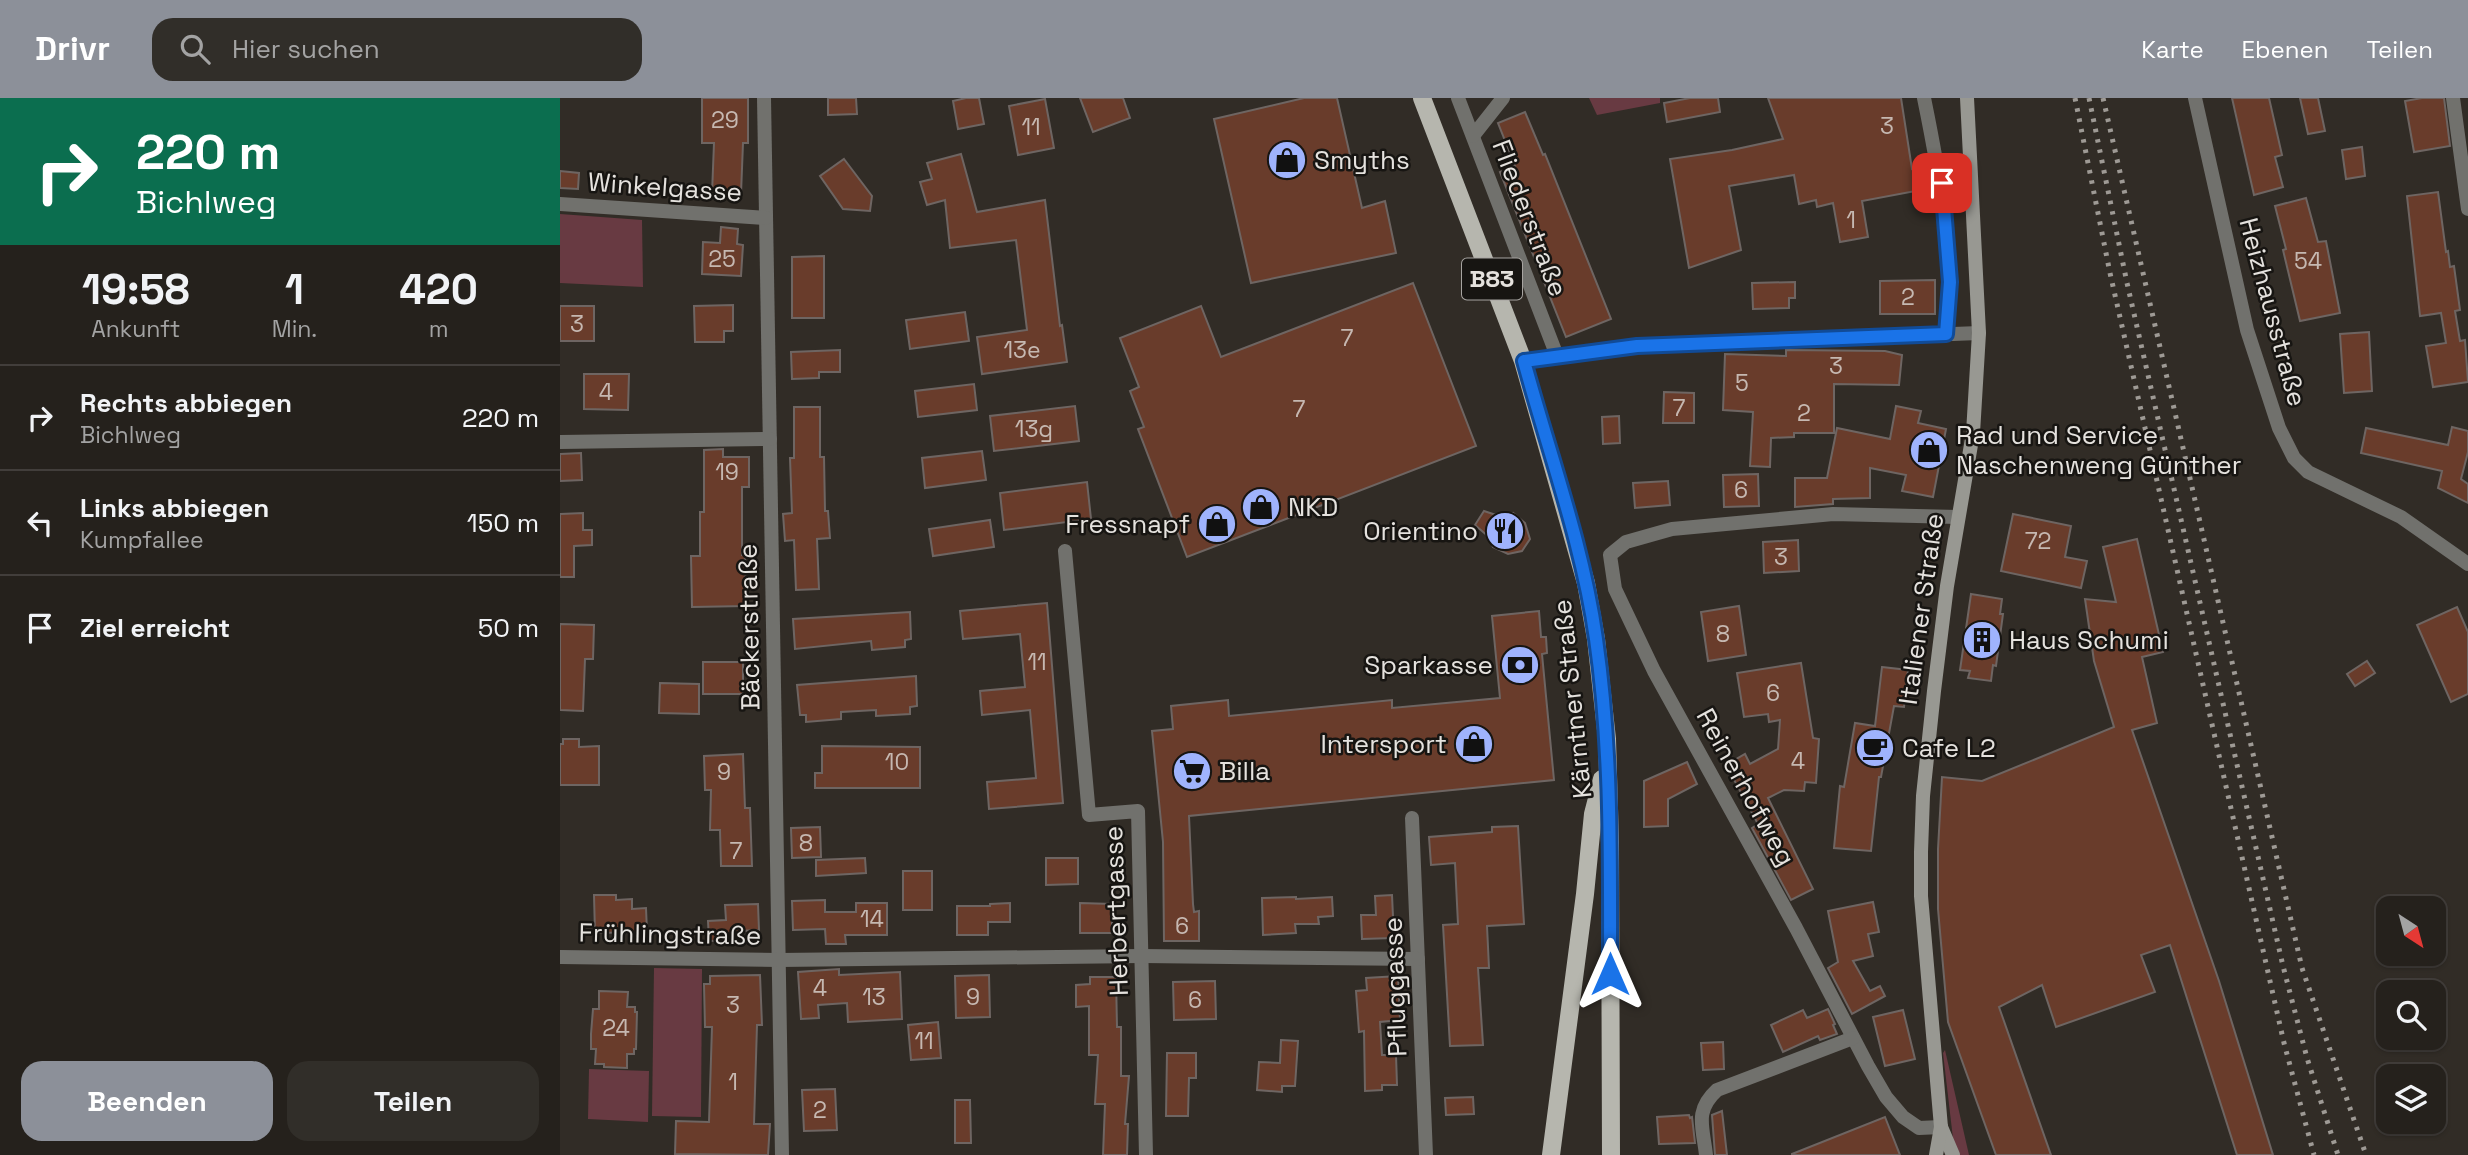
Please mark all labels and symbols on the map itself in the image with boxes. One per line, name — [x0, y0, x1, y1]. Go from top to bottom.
house number: 29 — [711, 105, 739, 135]
house number: 3 — [1880, 111, 1894, 141]
house number: 11 — [1021, 112, 1041, 142]
street label: Fliederstraße — [1485, 135, 1575, 301]
shop icon: Smyths — [1266, 139, 1308, 181]
place label: Smyths — [1314, 143, 1410, 177]
pin — [1912, 153, 1972, 213]
street label: Winkelgasse — [587, 165, 743, 209]
house number: 1 — [1846, 205, 1856, 235]
street label: Heizhausstraße — [2231, 214, 2315, 410]
house number: 25 — [708, 244, 736, 274]
house number: 54 — [2294, 246, 2322, 276]
road number: B83 — [1462, 258, 1522, 300]
house number: 2 — [1901, 282, 1915, 312]
house number: 3 — [570, 309, 584, 339]
house number: 7 — [1341, 323, 1354, 353]
house number: 13e — [1003, 335, 1041, 365]
house number: 3 — [1829, 351, 1843, 381]
house number: 5 — [1735, 368, 1749, 398]
house number: 4 — [599, 377, 613, 407]
house number: 7 — [1673, 393, 1686, 423]
house number: 7 — [1293, 394, 1306, 424]
house number: 2 — [1797, 398, 1811, 428]
house number: 13g — [1015, 414, 1053, 444]
place label: Rad und Service Naschenweng Günther — [1956, 418, 2242, 482]
shop icon: Rad und Service Naschenweng Günther — [1908, 429, 1950, 471]
house number: 19 — [715, 457, 739, 487]
house number: 6 — [1734, 475, 1748, 505]
shop icon: NKD — [1240, 486, 1282, 528]
place label: NKD — [1288, 490, 1338, 524]
shop icon: Fressnapf — [1196, 503, 1238, 545]
place label: Fressnapf — [1065, 507, 1190, 541]
restaurant icon: Orientino — [1484, 510, 1526, 552]
street label: Italiener Straße — [1891, 511, 1951, 707]
place label: Orientino — [1363, 514, 1478, 548]
house number: 72 — [2025, 526, 2051, 556]
house number: 3 — [1774, 542, 1788, 572]
street label: Bäckerstraße — [731, 543, 767, 711]
street label: Kärntner Straße — [1545, 598, 1599, 800]
house number: 8 — [1716, 619, 1730, 649]
building icon: Haus Schumi — [1961, 619, 2003, 661]
place label: Haus Schumi — [2009, 623, 2169, 657]
bank icon: Sparkasse — [1499, 644, 1541, 686]
house number: 11 — [1027, 647, 1047, 677]
place label: Sparkasse — [1364, 648, 1493, 682]
house number: 6 — [1766, 678, 1780, 708]
street label: Reinerhofweg — [1689, 702, 1803, 872]
shop icon: Intersport — [1453, 723, 1495, 765]
place label: Intersport — [1320, 727, 1447, 761]
cafe icon: Cafe L2 — [1854, 727, 1896, 769]
place label: Cafe L2 — [1902, 731, 1996, 765]
house number: 4 — [1791, 746, 1805, 776]
house number: 10 — [885, 747, 909, 777]
supermarket icon: Billa — [1171, 750, 1213, 792]
place label: Billa — [1219, 754, 1270, 788]
house number: 9 — [717, 757, 731, 787]
street label: Herbertgasse — [1096, 825, 1136, 997]
house number: 8 — [799, 828, 813, 858]
house number: 7 — [730, 836, 743, 866]
north arrow — [2376, 896, 2446, 966]
house number: 14 — [860, 904, 884, 934]
house number: 6 — [1175, 911, 1189, 941]
street label: Frühlingstraße — [578, 915, 762, 953]
street label: Pfluggasse — [1376, 917, 1414, 1057]
position arrow — [1573, 937, 1647, 1011]
house number: 4 — [813, 973, 827, 1003]
house number: 13 — [862, 982, 886, 1012]
house number: 9 — [966, 982, 980, 1012]
house number: 6 — [1188, 985, 1202, 1015]
house number: 3 — [726, 990, 740, 1020]
house number: 24 — [602, 1013, 630, 1043]
house number: 11 — [914, 1026, 934, 1056]
house number: 1 — [728, 1067, 738, 1097]
house number: 2 — [813, 1095, 827, 1125]

